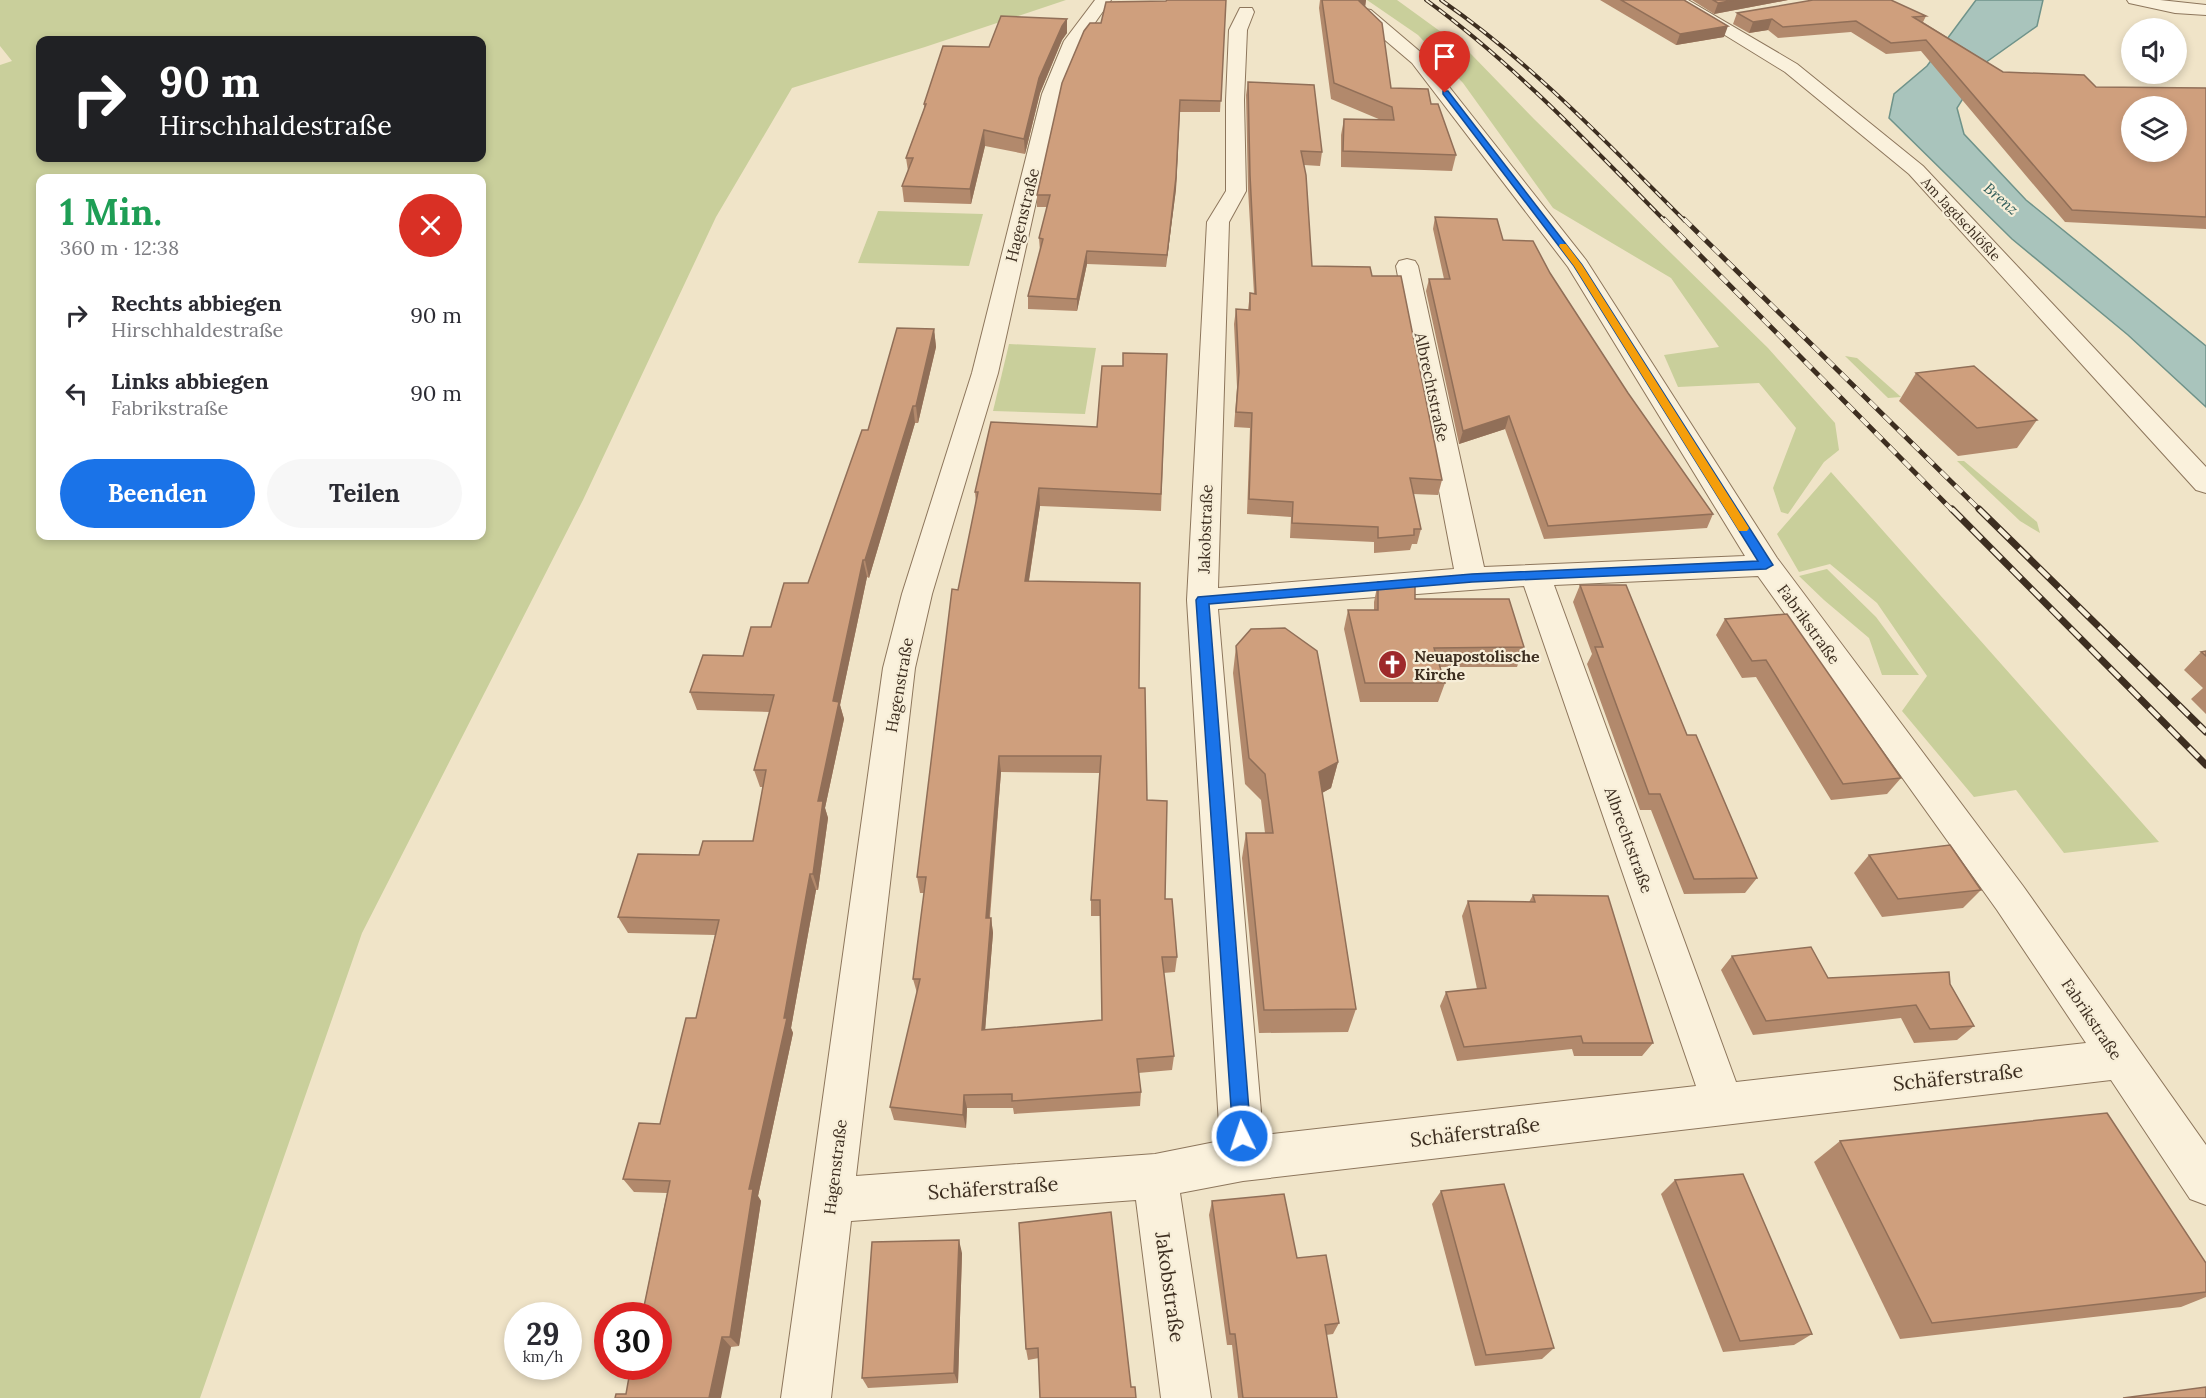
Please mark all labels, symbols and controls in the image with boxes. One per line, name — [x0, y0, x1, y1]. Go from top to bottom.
map controls — [2121, 18, 2187, 162]
button: sound — [2121, 18, 2187, 84]
pin — [1419, 31, 1470, 93]
icon: arrive — [1428, 40, 1461, 73]
text: 90 m — [159, 55, 260, 109]
icon: right — [60, 60, 138, 138]
button: layers — [2121, 96, 2187, 162]
text: Hirschhaldestraße — [159, 108, 392, 142]
street label: Hagenstraße — [1001, 166, 1043, 264]
street label: Am Jagdschlößle — [1917, 172, 2005, 265]
water label: Brenz — [1980, 179, 2022, 219]
text: 1 Min. — [60, 189, 162, 235]
button: close — [399, 194, 462, 257]
text: 360 m · 12:38 — [60, 235, 179, 260]
text: Rechts abbiegen — [111, 289, 282, 317]
icon: right — [60, 299, 93, 332]
text: 90 m — [410, 301, 462, 329]
text: Hirschhaldestraße — [111, 317, 283, 342]
street label: Albrechtstraße — [1410, 329, 1453, 444]
text: Links abbiegen — [111, 367, 269, 395]
icon: left — [60, 377, 93, 410]
text: 90 m — [410, 379, 462, 407]
text: Fabrikstraße — [111, 395, 228, 420]
button: Beenden — [60, 459, 255, 528]
button: Teilen — [267, 459, 462, 528]
street label: Jakobstraße — [1193, 484, 1217, 575]
street label: Fabrikstraße — [1773, 580, 1845, 668]
street label: Hagenstraße — [881, 636, 917, 734]
place label: Neuapostolische Kirche — [1414, 646, 1540, 684]
church icon: Neuapostolische Kirche — [1377, 649, 1409, 681]
street label: Albrechtstraße — [1600, 783, 1658, 896]
street label: Fabrikstraße — [2057, 974, 2127, 1064]
street label: Schäferstraße — [1892, 1057, 2024, 1096]
position arrow — [1210, 1104, 1274, 1168]
street label: Schäferstraße — [1409, 1111, 1541, 1152]
street label: Hagenstraße — [819, 1118, 851, 1216]
street label: Schäferstraße — [927, 1170, 1059, 1205]
street label: Jakobstraße — [1150, 1229, 1191, 1344]
speed limit sign: 30 — [594, 1302, 672, 1380]
text: 29 — [526, 1315, 560, 1353]
text: km/h — [523, 1347, 563, 1366]

